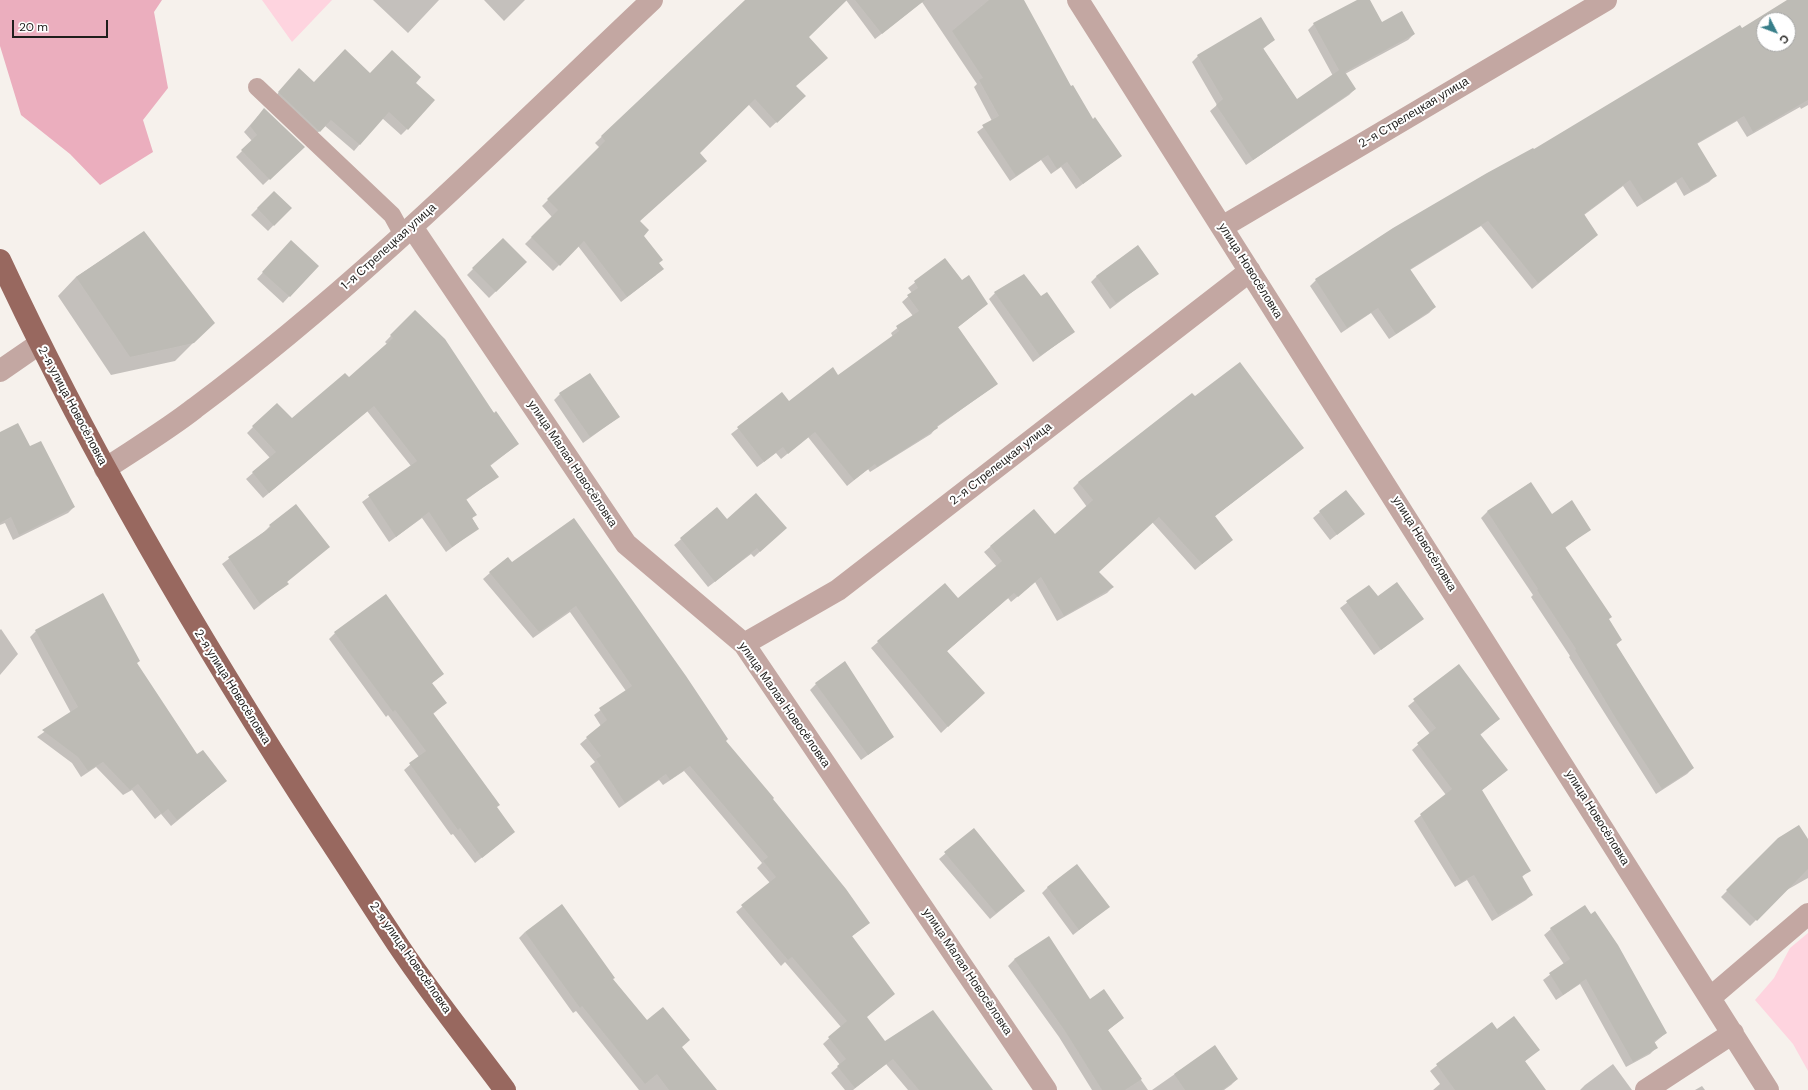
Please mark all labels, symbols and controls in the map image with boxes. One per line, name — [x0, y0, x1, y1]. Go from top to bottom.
scale bar — [14, 12, 110, 38]
north arrow — [1756, 12, 1796, 52]
text: 20 m — [19, 19, 48, 35]
text: С — [1776, 32, 1792, 47]
street label: 2-я Стрелецкая улица — [1356, 74, 1472, 152]
street label: 1-я Стрелецкая улица — [339, 201, 439, 293]
street label: улица Новосёловка — [1215, 221, 1285, 321]
street label: 2-я улица Новосёловка — [35, 344, 109, 468]
street label: улица Малая Новосёловка — [524, 398, 620, 530]
street label: 2-я Стрелецкая улица — [947, 420, 1055, 508]
street label: улица Новосёловка — [1389, 494, 1459, 594]
street label: 2-я улица Новосёловка — [191, 627, 273, 747]
street label: улица Малая Новосёловка — [735, 640, 833, 770]
street label: улица Новосёловка — [1562, 768, 1632, 868]
street label: 2-я улица Новосёловка — [366, 900, 454, 1016]
street label: улица Малая Новосёловка — [919, 906, 1015, 1038]

